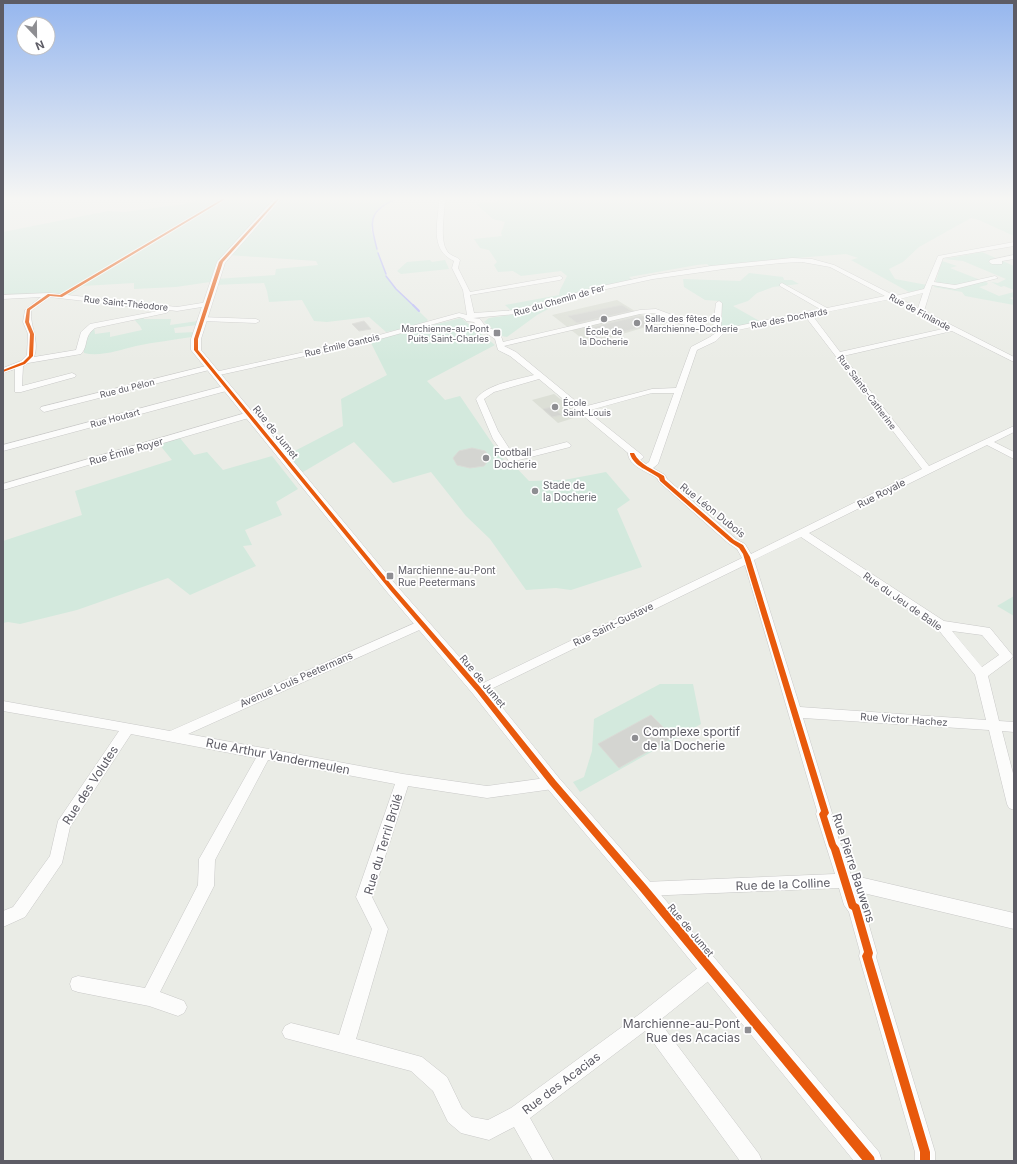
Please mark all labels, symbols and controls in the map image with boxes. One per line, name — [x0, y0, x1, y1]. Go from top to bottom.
north arrow — [16, 16, 56, 56]
text: N — [33, 37, 46, 53]
street label: Rue du Chemin de Fer — [512, 282, 606, 318]
street label: Rue de Finlande — [887, 291, 953, 333]
street label: Rue Saint-Théodore — [83, 293, 169, 313]
street label: Rue des Dochards — [750, 305, 828, 331]
place label: Salle des fêtes de Marchienne-Docherie — [645, 313, 738, 334]
marker: École de la Docherie — [599, 314, 609, 324]
marker: Salle des fêtes de Marchienne-Docherie — [632, 318, 642, 328]
place label: Marchienne-au-Pont Puits Saint-Charles — [401, 323, 489, 344]
place label: École de la Docherie — [580, 326, 628, 347]
marker: Marchienne-au-Pont Puits Saint-Charles — [492, 328, 502, 338]
street label: Rue Émile Gantois — [303, 331, 381, 359]
street label: Rue Sainte-Catherine — [835, 352, 899, 432]
street label: Rue du Pélon — [98, 376, 156, 400]
place label: École Saint-Louis — [563, 397, 611, 418]
marker: École Saint-Louis — [550, 402, 560, 412]
street label: Rue de Jumet — [251, 403, 302, 462]
street label: Rue Houtart — [89, 406, 141, 430]
street label: Rue Émile Royer — [87, 434, 165, 467]
place label: Football Docherie — [494, 446, 537, 470]
marker: Football Docherie — [481, 453, 491, 463]
street label: Rue Royale — [855, 476, 907, 510]
place label: Stade de la Docherie — [543, 479, 597, 503]
street label: Rue Léon Dubois — [678, 480, 748, 540]
marker: Stade de la Docherie — [530, 486, 540, 496]
place label: Marchienne-au-Pont Rue Peetermans — [398, 564, 496, 588]
street label: Rue du Jeu de Balle — [861, 569, 945, 633]
marker: Marchienne-au-Pont Rue Peetermans — [385, 571, 395, 581]
street label: Rue Saint-Gustave — [571, 599, 655, 649]
street label: Avenue Louis Peetermans — [238, 649, 354, 709]
street label: Rue de Jumet — [457, 652, 509, 710]
street label: Rue Victor Hachez — [860, 710, 948, 728]
place label: Complexe sportif de la Docherie — [643, 724, 741, 753]
marker: Complexe sportif de la Docherie — [630, 733, 640, 743]
street label: Rue Arthur Vandermeulen — [205, 735, 351, 777]
street label: Rue des Volutes — [59, 743, 121, 827]
street label: Rue du Terril Brûlé — [361, 792, 405, 896]
street label: Rue Pierre Bauwens — [829, 812, 879, 924]
street label: Rue de la Colline — [735, 875, 831, 893]
street label: Rue de Jumet — [665, 901, 717, 959]
place label: Marchienne-au-Pont Rue des Acacias — [623, 1016, 740, 1045]
marker: Marchienne-au-Pont Rue des Acacias — [743, 1025, 753, 1035]
street label: Rue des Acacias — [519, 1049, 603, 1117]

